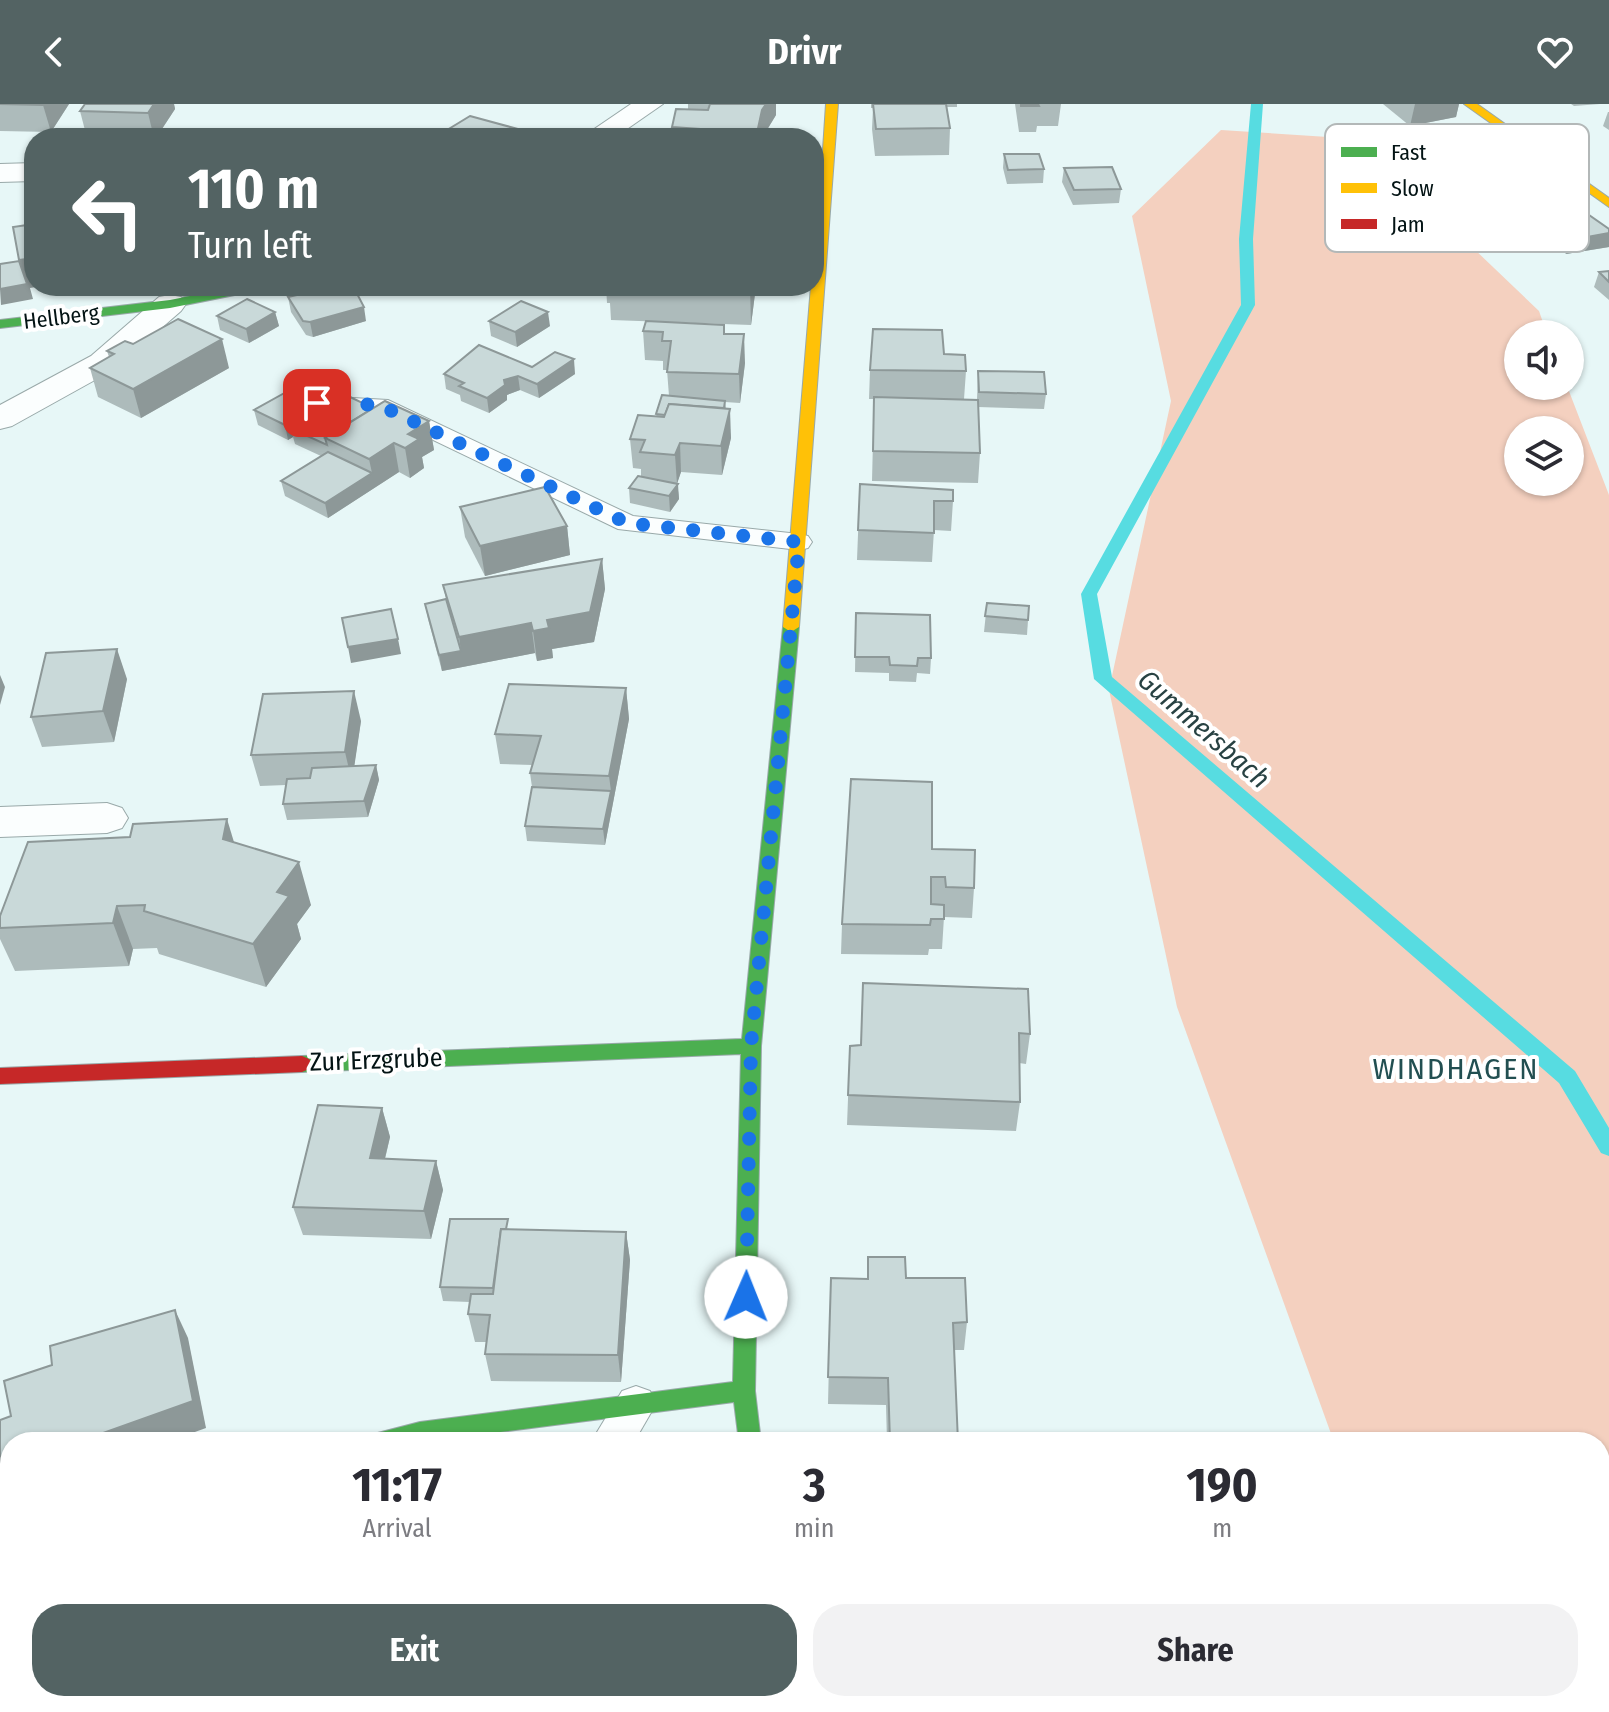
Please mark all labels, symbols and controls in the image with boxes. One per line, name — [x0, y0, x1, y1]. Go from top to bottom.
icon: back — [32, 30, 76, 74]
text: Drivr — [767, 30, 842, 74]
icon: heart — [1533, 30, 1577, 74]
legend — [1325, 124, 1589, 252]
text: Fast — [1391, 139, 1427, 166]
text: 110 m — [188, 156, 319, 223]
icon: left — [56, 160, 160, 264]
text: Slow — [1391, 175, 1434, 202]
text: Jam — [1391, 211, 1425, 238]
text: Turn left — [188, 224, 312, 268]
street label: Hellberg — [22, 299, 101, 335]
map controls — [1504, 320, 1584, 496]
button: sound — [1504, 320, 1584, 400]
pin — [283, 369, 351, 437]
icon: arrive — [295, 381, 339, 425]
button: layers — [1504, 416, 1584, 496]
water label: Gummersbach — [1131, 663, 1277, 795]
street label: Zur Erzgrube — [309, 1042, 443, 1078]
district label: WINDHAGEN — [1372, 1051, 1540, 1087]
position arrow — [704, 1255, 788, 1339]
text: 11:17 — [352, 1456, 442, 1514]
text: 3 — [803, 1456, 826, 1514]
text: 190 — [1186, 1456, 1258, 1514]
text: Arrival — [363, 1513, 432, 1544]
text: min — [794, 1513, 834, 1544]
text: m — [1212, 1513, 1232, 1544]
button: Exit — [32, 1604, 797, 1696]
button: Share — [813, 1604, 1578, 1696]

